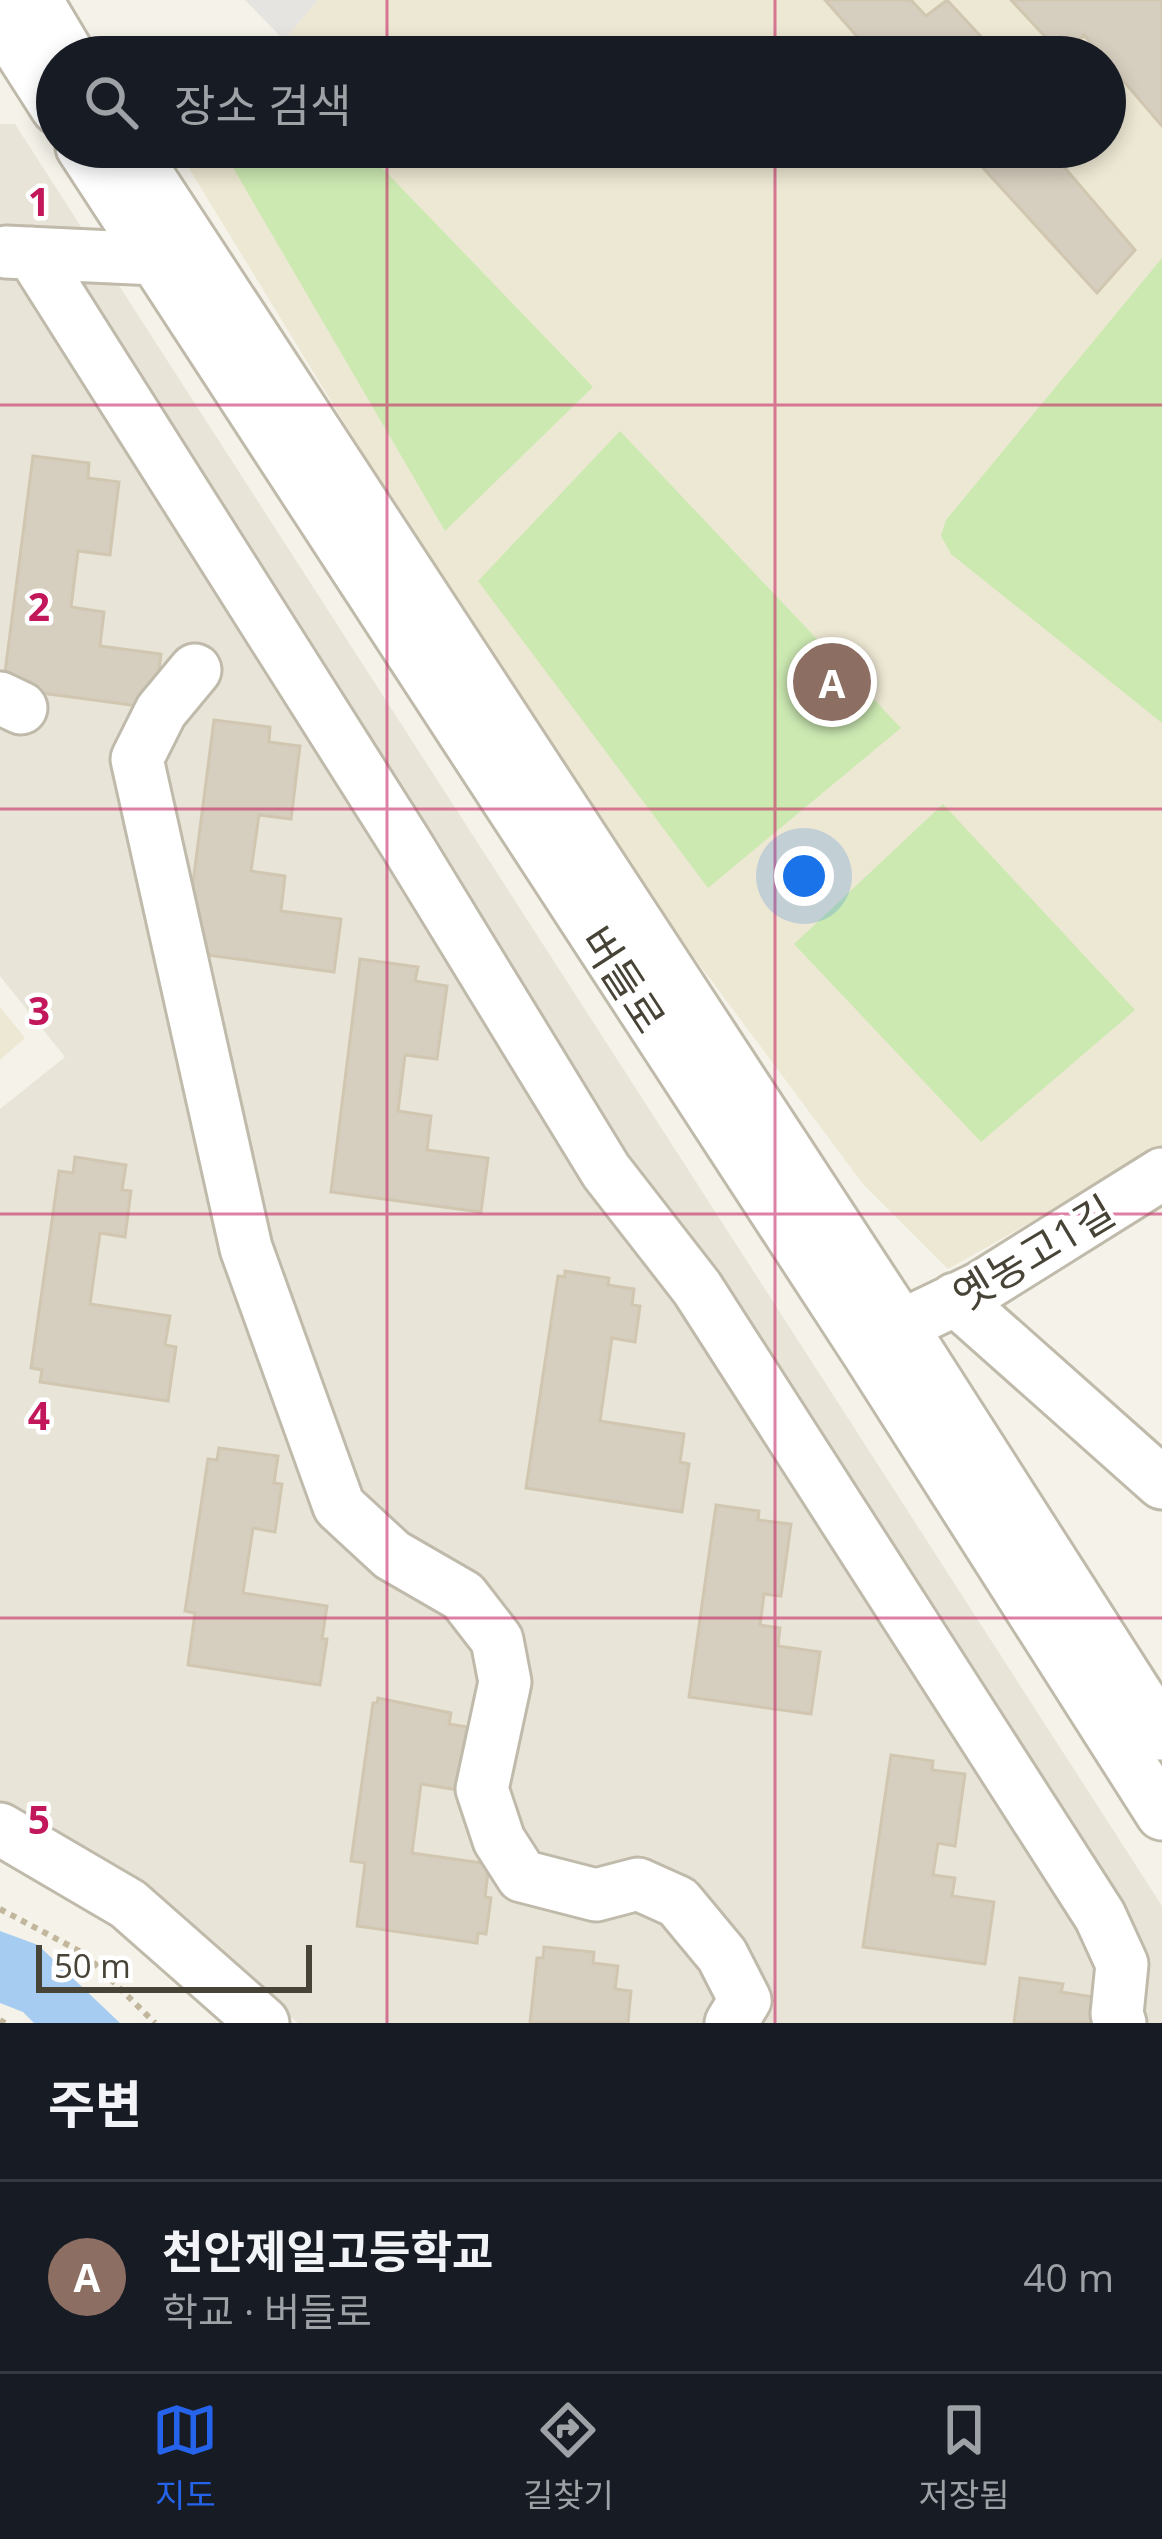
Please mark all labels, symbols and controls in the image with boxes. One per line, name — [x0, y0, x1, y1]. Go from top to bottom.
search box — [36, 36, 1126, 168]
icon: search — [78, 69, 144, 135]
text: 장소 검색 — [174, 74, 351, 135]
text: 1 — [28, 174, 50, 227]
text: 2 — [28, 579, 50, 632]
pin: A — [793, 637, 871, 727]
your location — [774, 846, 834, 906]
street label: 버들로 — [569, 915, 679, 1043]
text: 3 — [28, 983, 50, 1036]
street label: 옛농고1길 — [942, 1182, 1124, 1322]
text: 4 — [28, 1388, 50, 1441]
text: 5 — [28, 1792, 50, 1845]
scale bar — [36, 1939, 312, 1992]
text: 50 m — [54, 1943, 131, 1988]
text: 주변 — [48, 2068, 142, 2138]
text: 천안제일고등학교 — [162, 2220, 493, 2281]
text: A — [74, 2250, 100, 2303]
text: 40 m — [1023, 2250, 1114, 2303]
text: 학교 · 버들로 — [162, 2284, 372, 2337]
tab: 지도 — [152, 2397, 218, 2517]
tab: 길찾기 — [523, 2397, 614, 2517]
tab: 저장됨 — [919, 2397, 1010, 2517]

